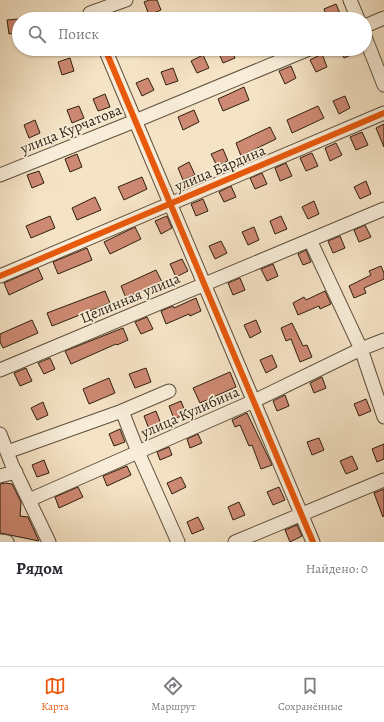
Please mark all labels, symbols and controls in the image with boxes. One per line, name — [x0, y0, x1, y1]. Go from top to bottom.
search box — [12, 12, 372, 56]
icon: search — [26, 23, 48, 45]
text: Поиск — [58, 24, 99, 44]
street label: улица Курчатова — [17, 100, 125, 159]
street label: улица Бардина — [171, 140, 269, 197]
street label: Целинная улица — [77, 268, 183, 328]
street label: улица Кулибина — [137, 381, 242, 443]
text: Рядом — [16, 557, 63, 580]
text: Найдено: 0 — [306, 560, 368, 577]
tab: Карта — [41, 675, 69, 714]
tab: Маршрут — [151, 675, 196, 714]
tab: Сохранённые — [278, 675, 343, 714]

